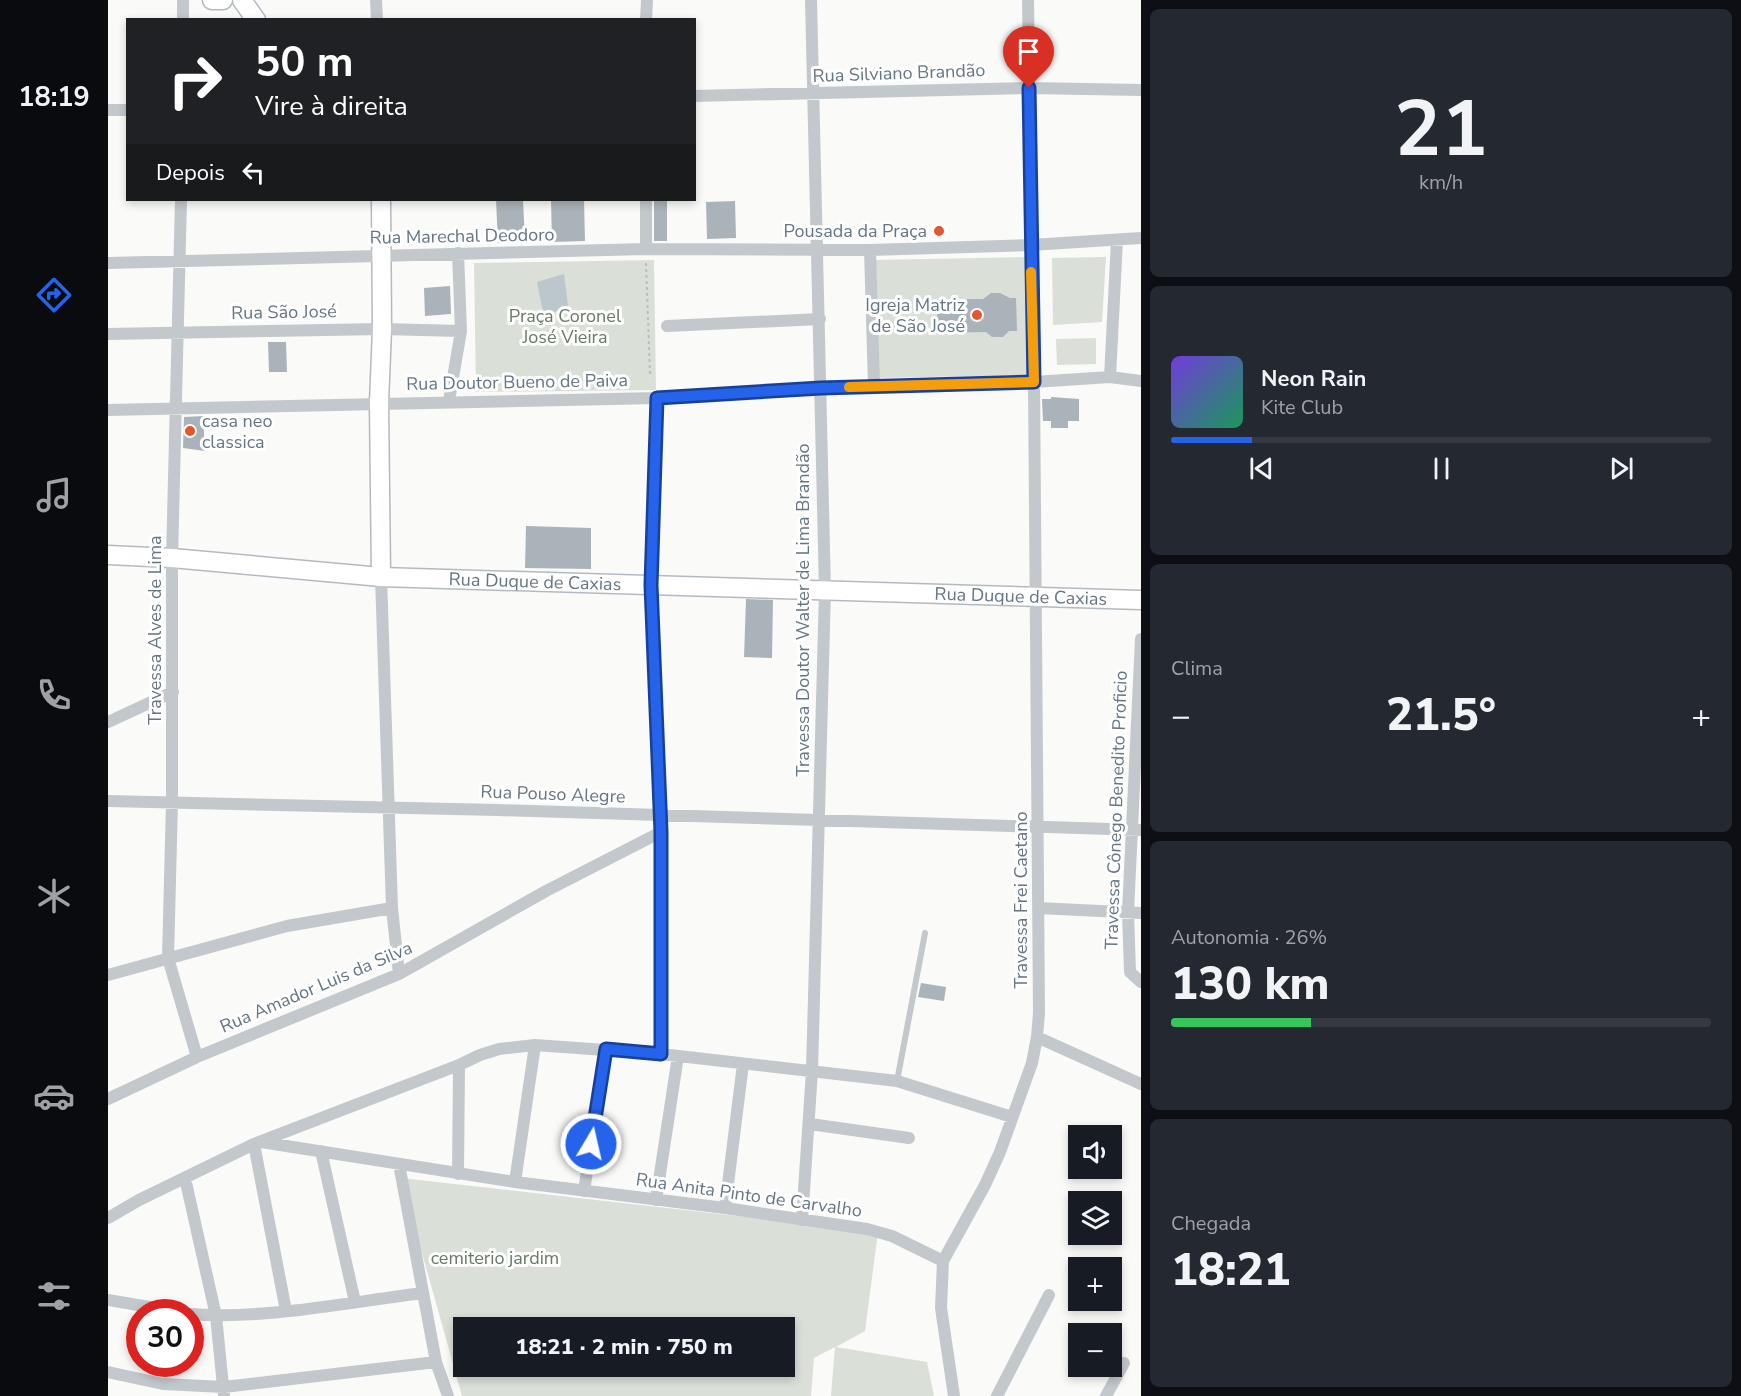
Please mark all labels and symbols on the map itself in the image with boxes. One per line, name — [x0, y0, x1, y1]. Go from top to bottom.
pin — [1003, 26, 1054, 88]
street label: Rua Silviano Brandão — [812, 58, 986, 88]
place label: Pousada da Praça — [783, 219, 927, 243]
street label: Rua Marechal Deodoro — [369, 222, 555, 250]
marker: Pousada da Praça — [932, 224, 946, 238]
place label: Igreja Matriz de São José — [865, 293, 965, 338]
street label: Rua São José — [231, 299, 337, 325]
park label: Praça Coronel José Vieira — [509, 304, 622, 349]
marker: Igreja Matriz de São José — [970, 308, 984, 322]
street label: Rua Doutor Bueno de Paiva — [406, 368, 628, 396]
place label: casa neo classica — [202, 409, 272, 454]
marker: casa neo classica — [183, 424, 197, 438]
street label: Travessa Doutor Walter de Lima Brandão — [791, 443, 815, 777]
street label: Travessa Alves de Lima — [143, 535, 167, 725]
street label: Rua Duque de Caxias — [448, 567, 622, 596]
street label: Rua Duque de Caxias — [934, 582, 1107, 611]
street label: Travessa Cônego Benedito Proficio — [1099, 670, 1133, 950]
street label: Rua Pouso Alegre — [480, 779, 626, 809]
street label: Travessa Frei Caetano — [1009, 812, 1033, 988]
street label: Rua Amador Luis da Silva — [216, 936, 416, 1038]
position arrow — [559, 1112, 623, 1176]
street label: Rua Anita Pinto de Carvalho — [634, 1167, 864, 1223]
park label: cemiterio jardim — [431, 1246, 559, 1270]
speed limit sign: 30 — [126, 1299, 204, 1377]

